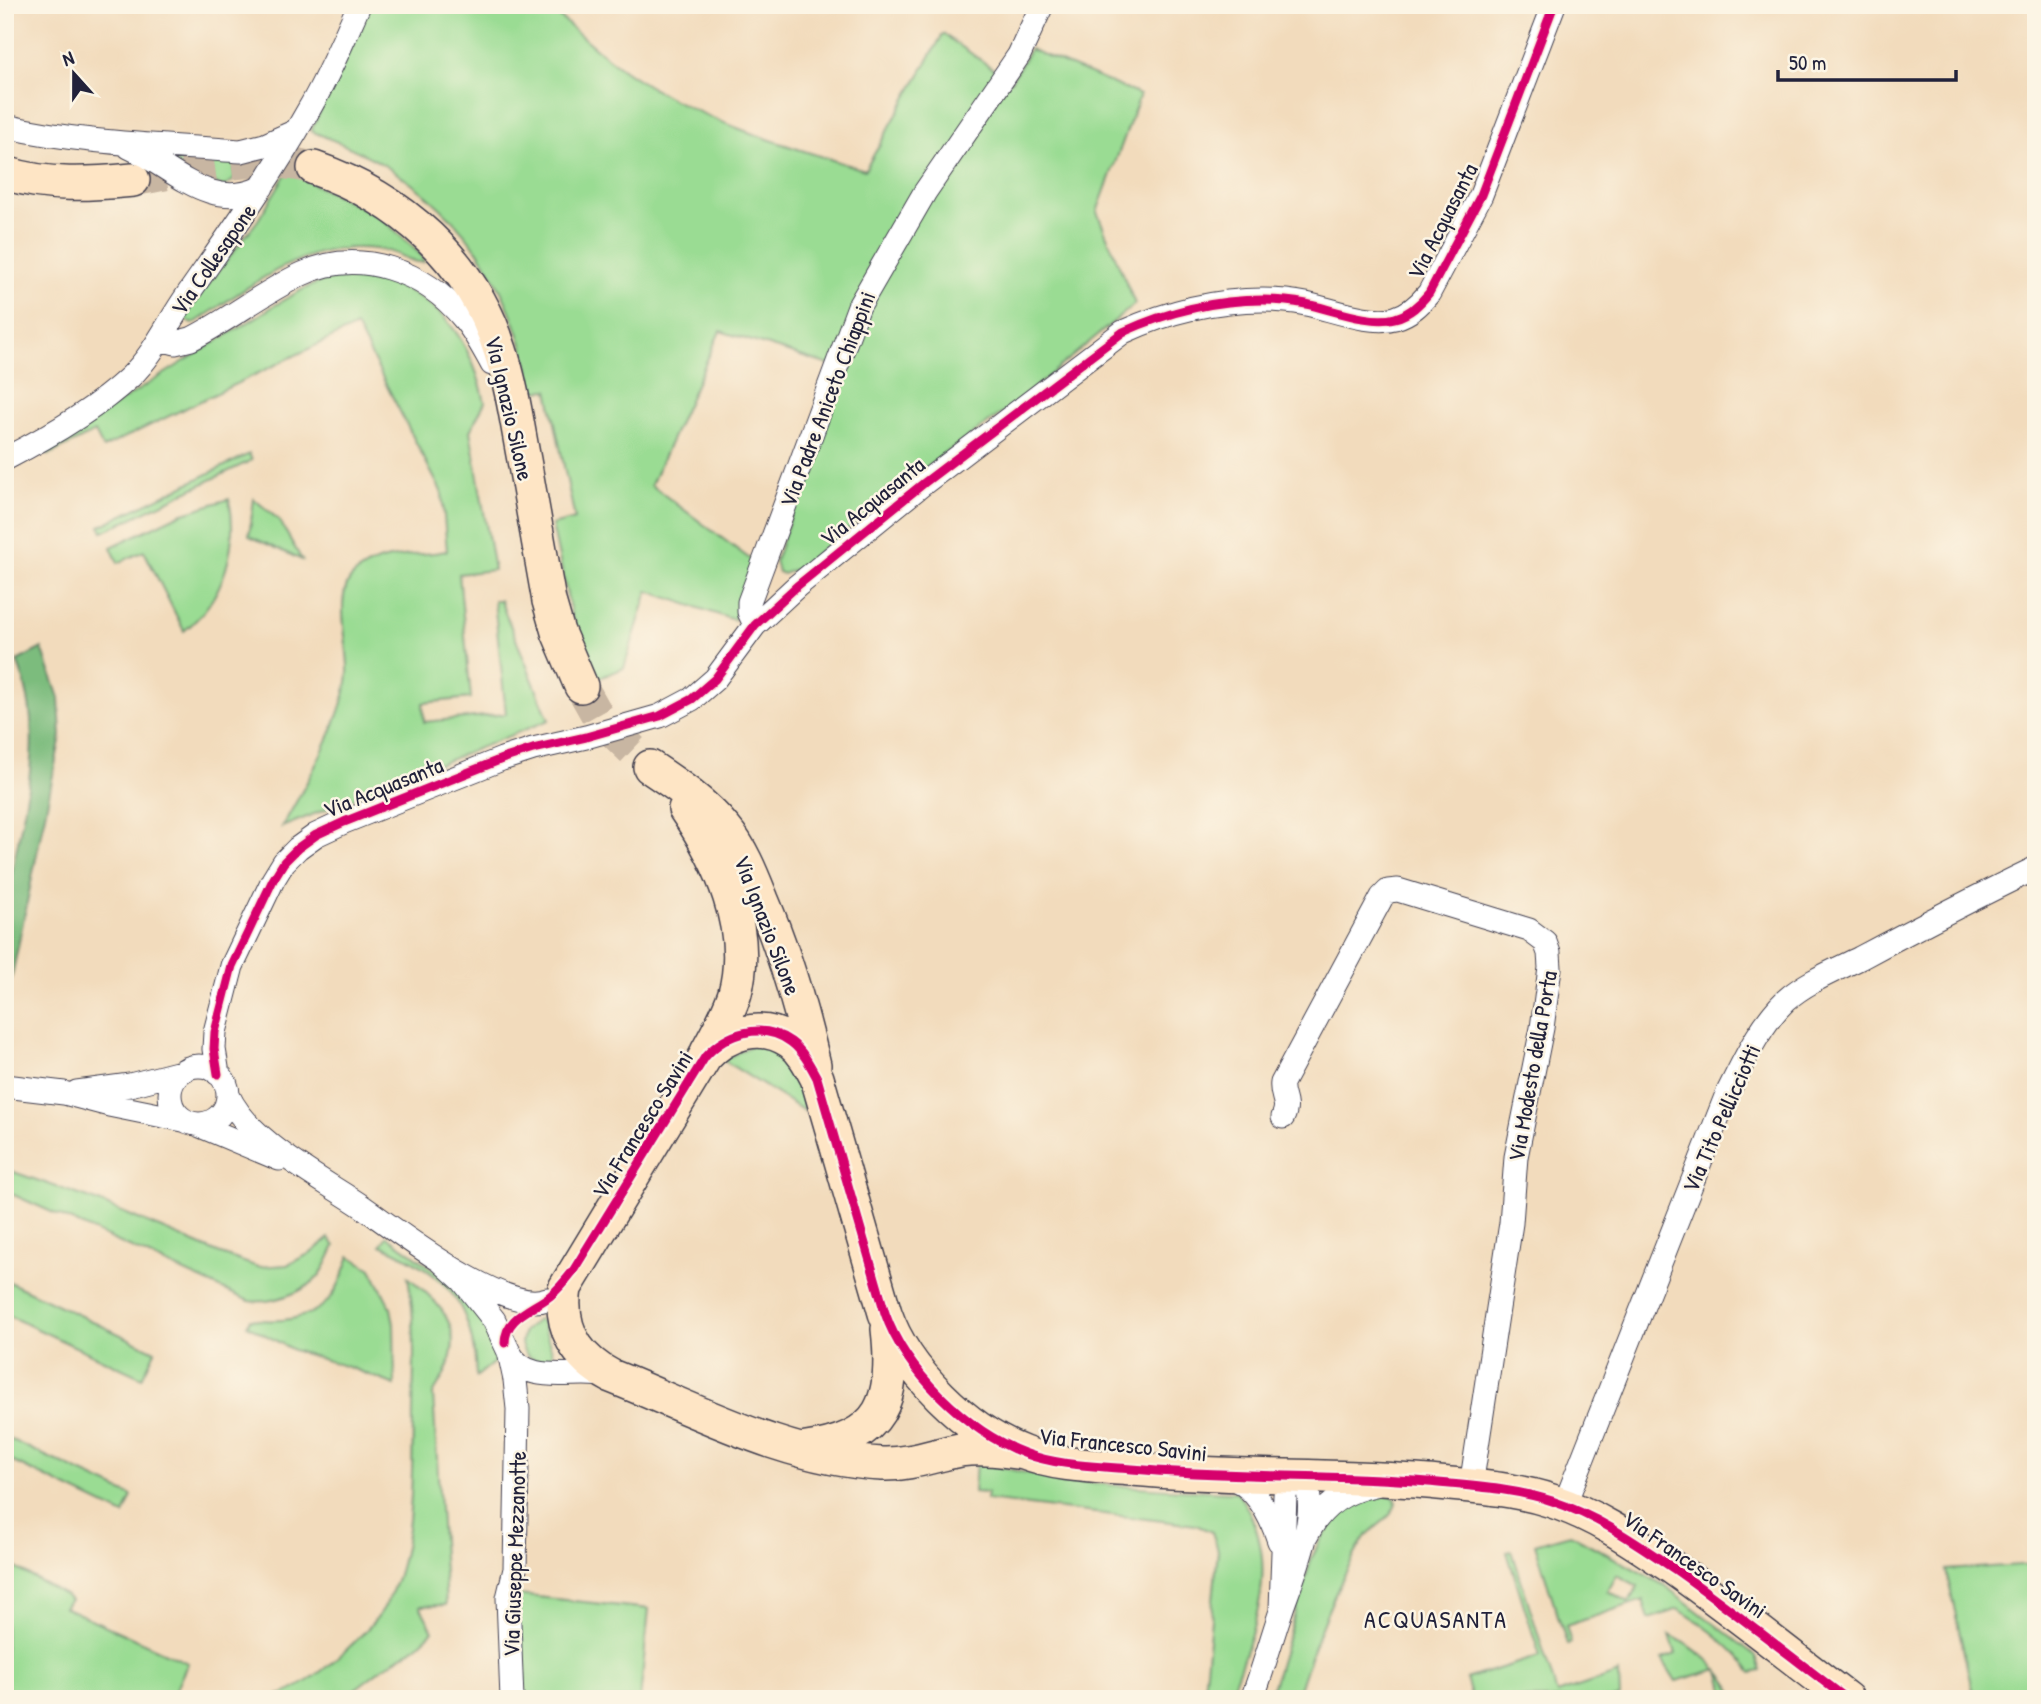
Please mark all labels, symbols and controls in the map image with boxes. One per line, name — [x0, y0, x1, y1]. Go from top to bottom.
north arrow — [38, 38, 108, 108]
scale bar — [1778, 38, 1957, 82]
text: N — [59, 44, 77, 72]
text: 50 m — [1789, 48, 1826, 77]
street label: Via Acquasanta — [1399, 158, 1485, 284]
street label: Via Collesapone — [163, 197, 263, 321]
street label: Via Padre Aniceto Chiappini — [772, 287, 882, 511]
street label: Via Ignazio Silone — [478, 333, 542, 483]
street label: Via Acquasanta — [813, 449, 931, 553]
street label: Via Acquasanta — [319, 749, 447, 825]
street label: Via Ignazio Silone — [727, 851, 809, 999]
street label: Via Modesto della Porta — [1500, 968, 1564, 1164]
street label: Via Tito Pellicciotti — [1674, 1039, 1768, 1197]
street label: Via Francesco Savini — [584, 1044, 700, 1204]
street label: Via Francesco Savini — [1037, 1420, 1209, 1468]
street label: Via Giuseppe Mezzanotte — [495, 1450, 533, 1658]
street label: Via Francesco Savini — [1617, 1503, 1773, 1625]
district label: ACQUASANTA — [1364, 1603, 1508, 1635]

